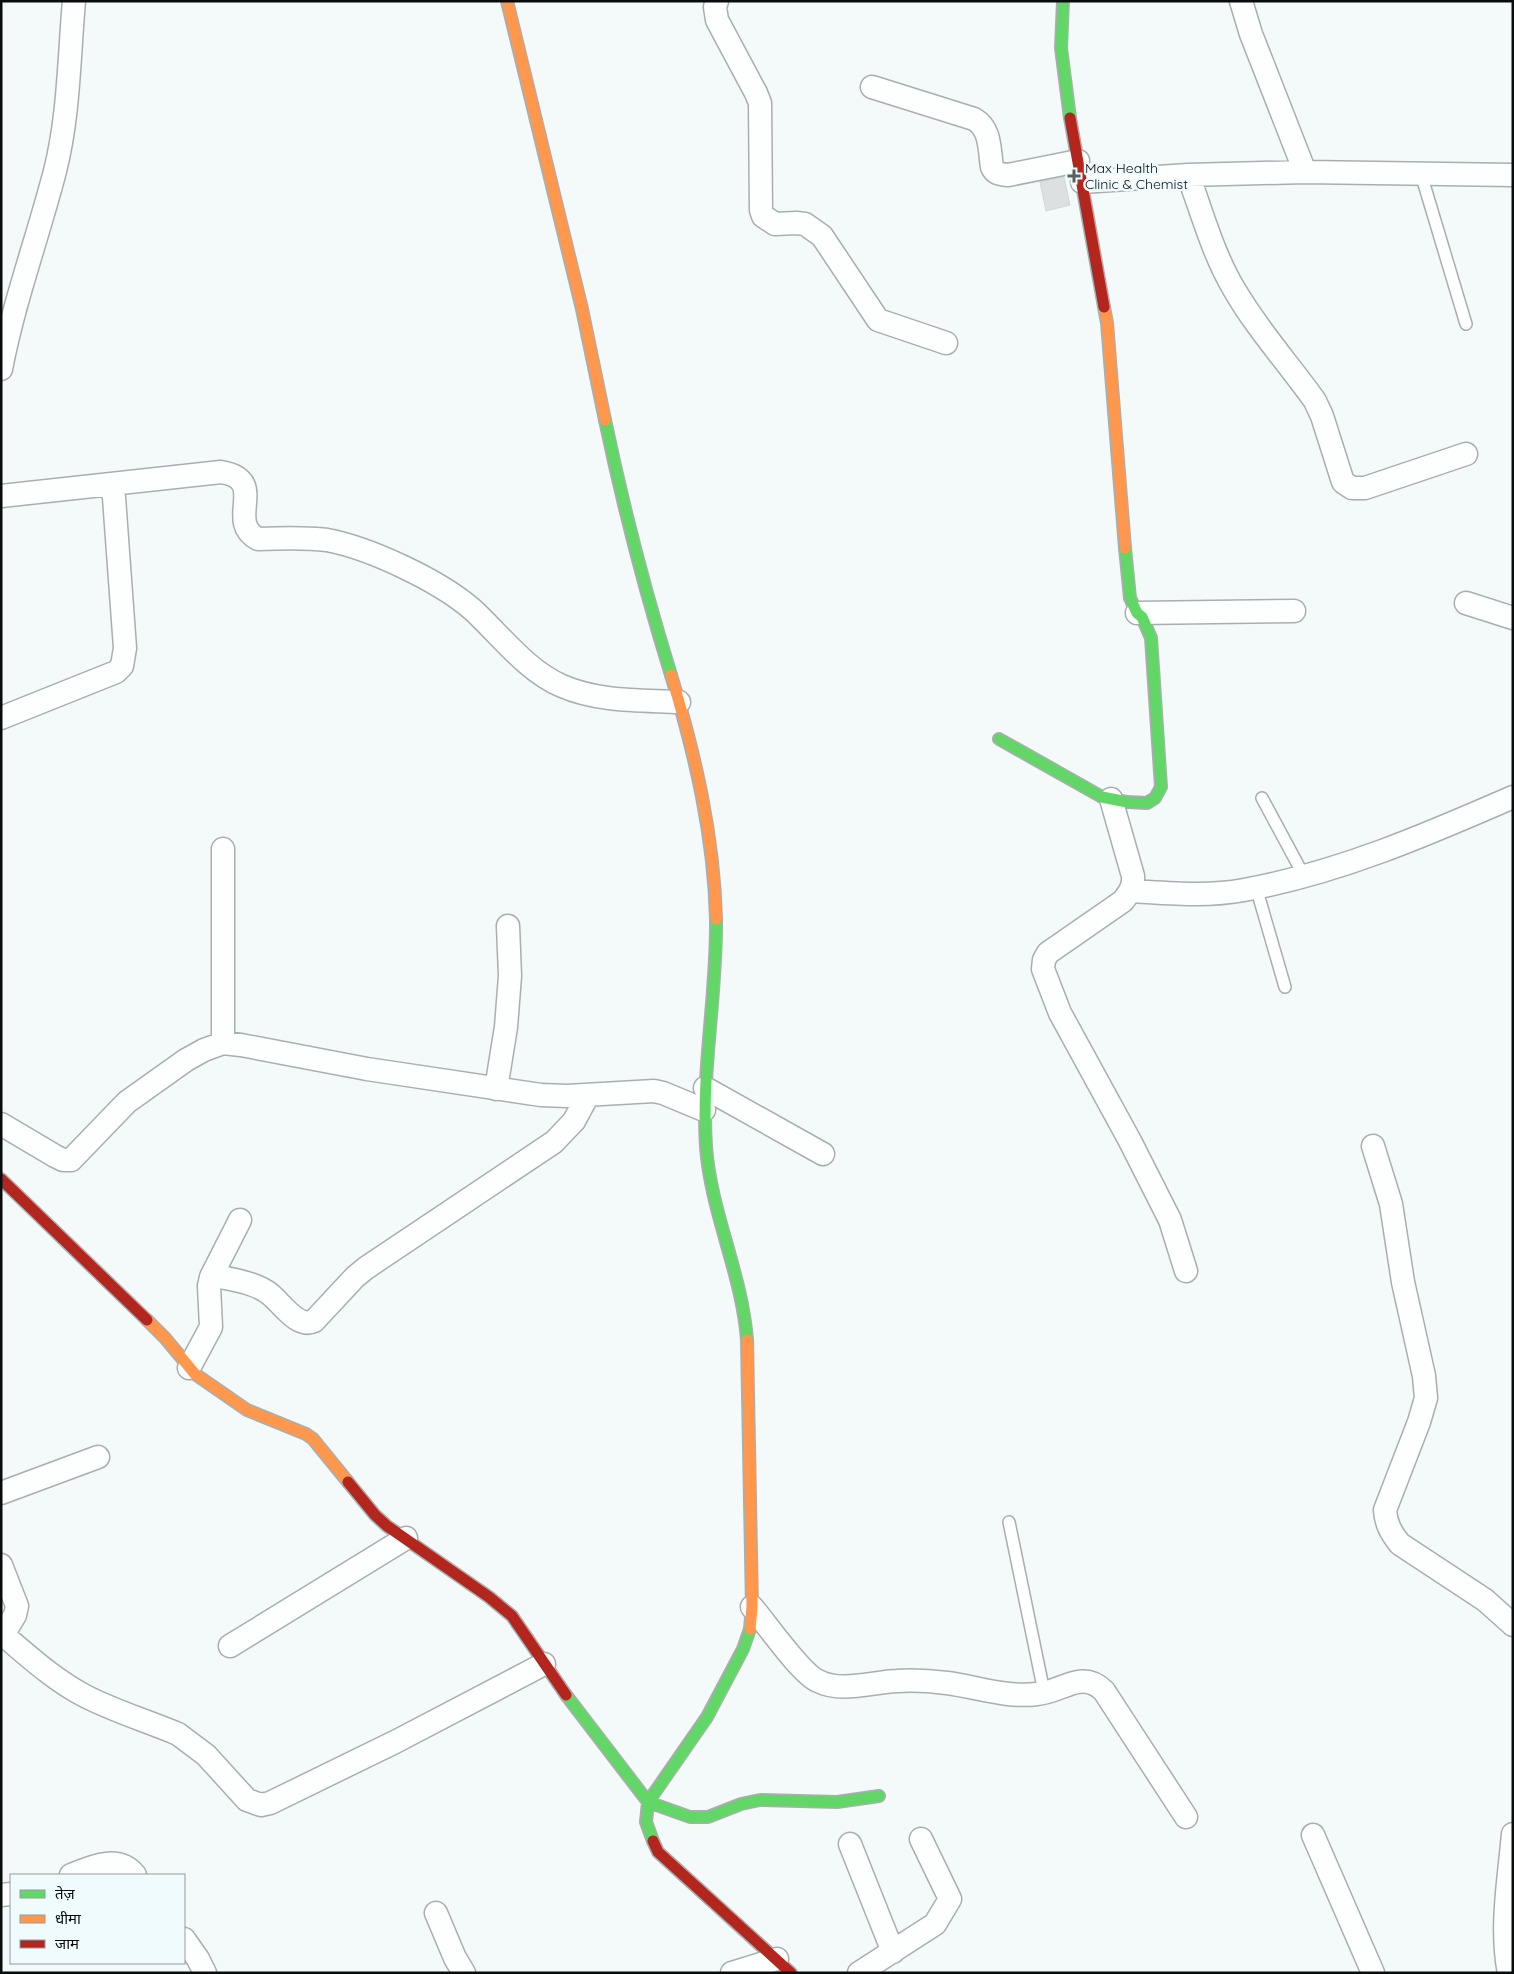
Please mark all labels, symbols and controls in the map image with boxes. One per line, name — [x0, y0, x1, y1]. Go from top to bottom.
place label: Max Health Clinic & Chemist — [1085, 159, 1188, 193]
marker: Max Health Clinic & Chemist — [1067, 169, 1081, 183]
legend — [10, 1874, 185, 1964]
text: तेज़ — [55, 1884, 76, 1903]
text: धीमा — [55, 1909, 82, 1928]
text: जाम — [55, 1934, 80, 1953]

